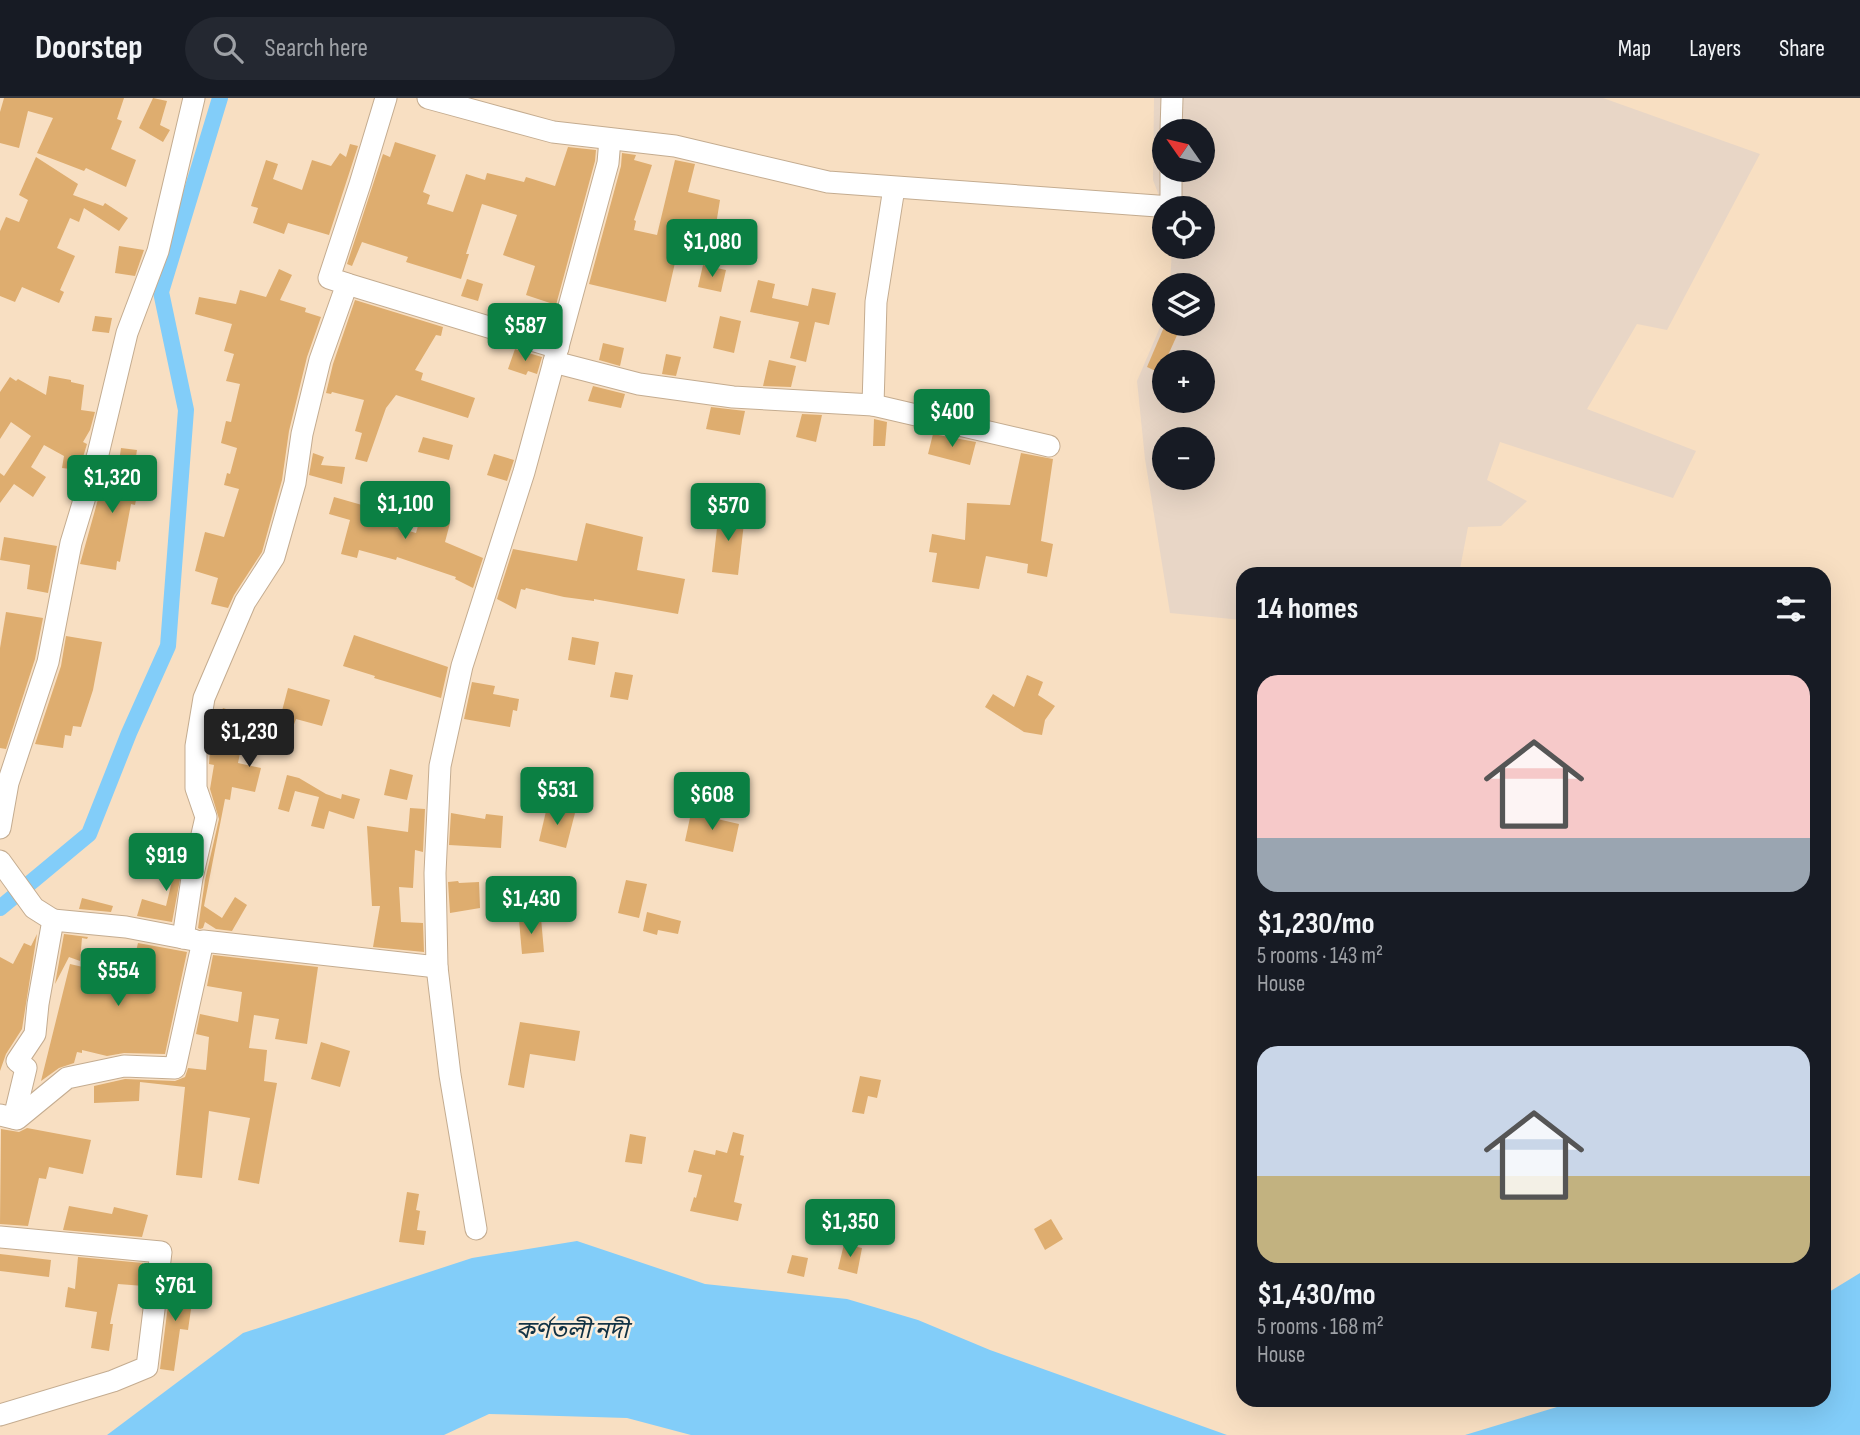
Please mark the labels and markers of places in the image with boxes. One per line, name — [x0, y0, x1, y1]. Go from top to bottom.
pin: $1,080 — [655, 220, 769, 279]
pin: $587 — [484, 303, 566, 363]
pin: $400 — [911, 390, 993, 449]
pin: $1,320 — [55, 456, 169, 515]
pin: $1,100 — [348, 482, 462, 541]
pin: $570 — [687, 484, 769, 543]
pin: $1,230 — [192, 710, 306, 769]
pin: $531 — [516, 768, 598, 827]
pin: $608 — [671, 772, 753, 832]
pin: $919 — [125, 834, 207, 893]
pin: $1,430 — [474, 876, 588, 936]
pin: $554 — [77, 948, 159, 1008]
pin: $1,350 — [793, 1200, 907, 1259]
pin: $761 — [134, 1264, 216, 1323]

